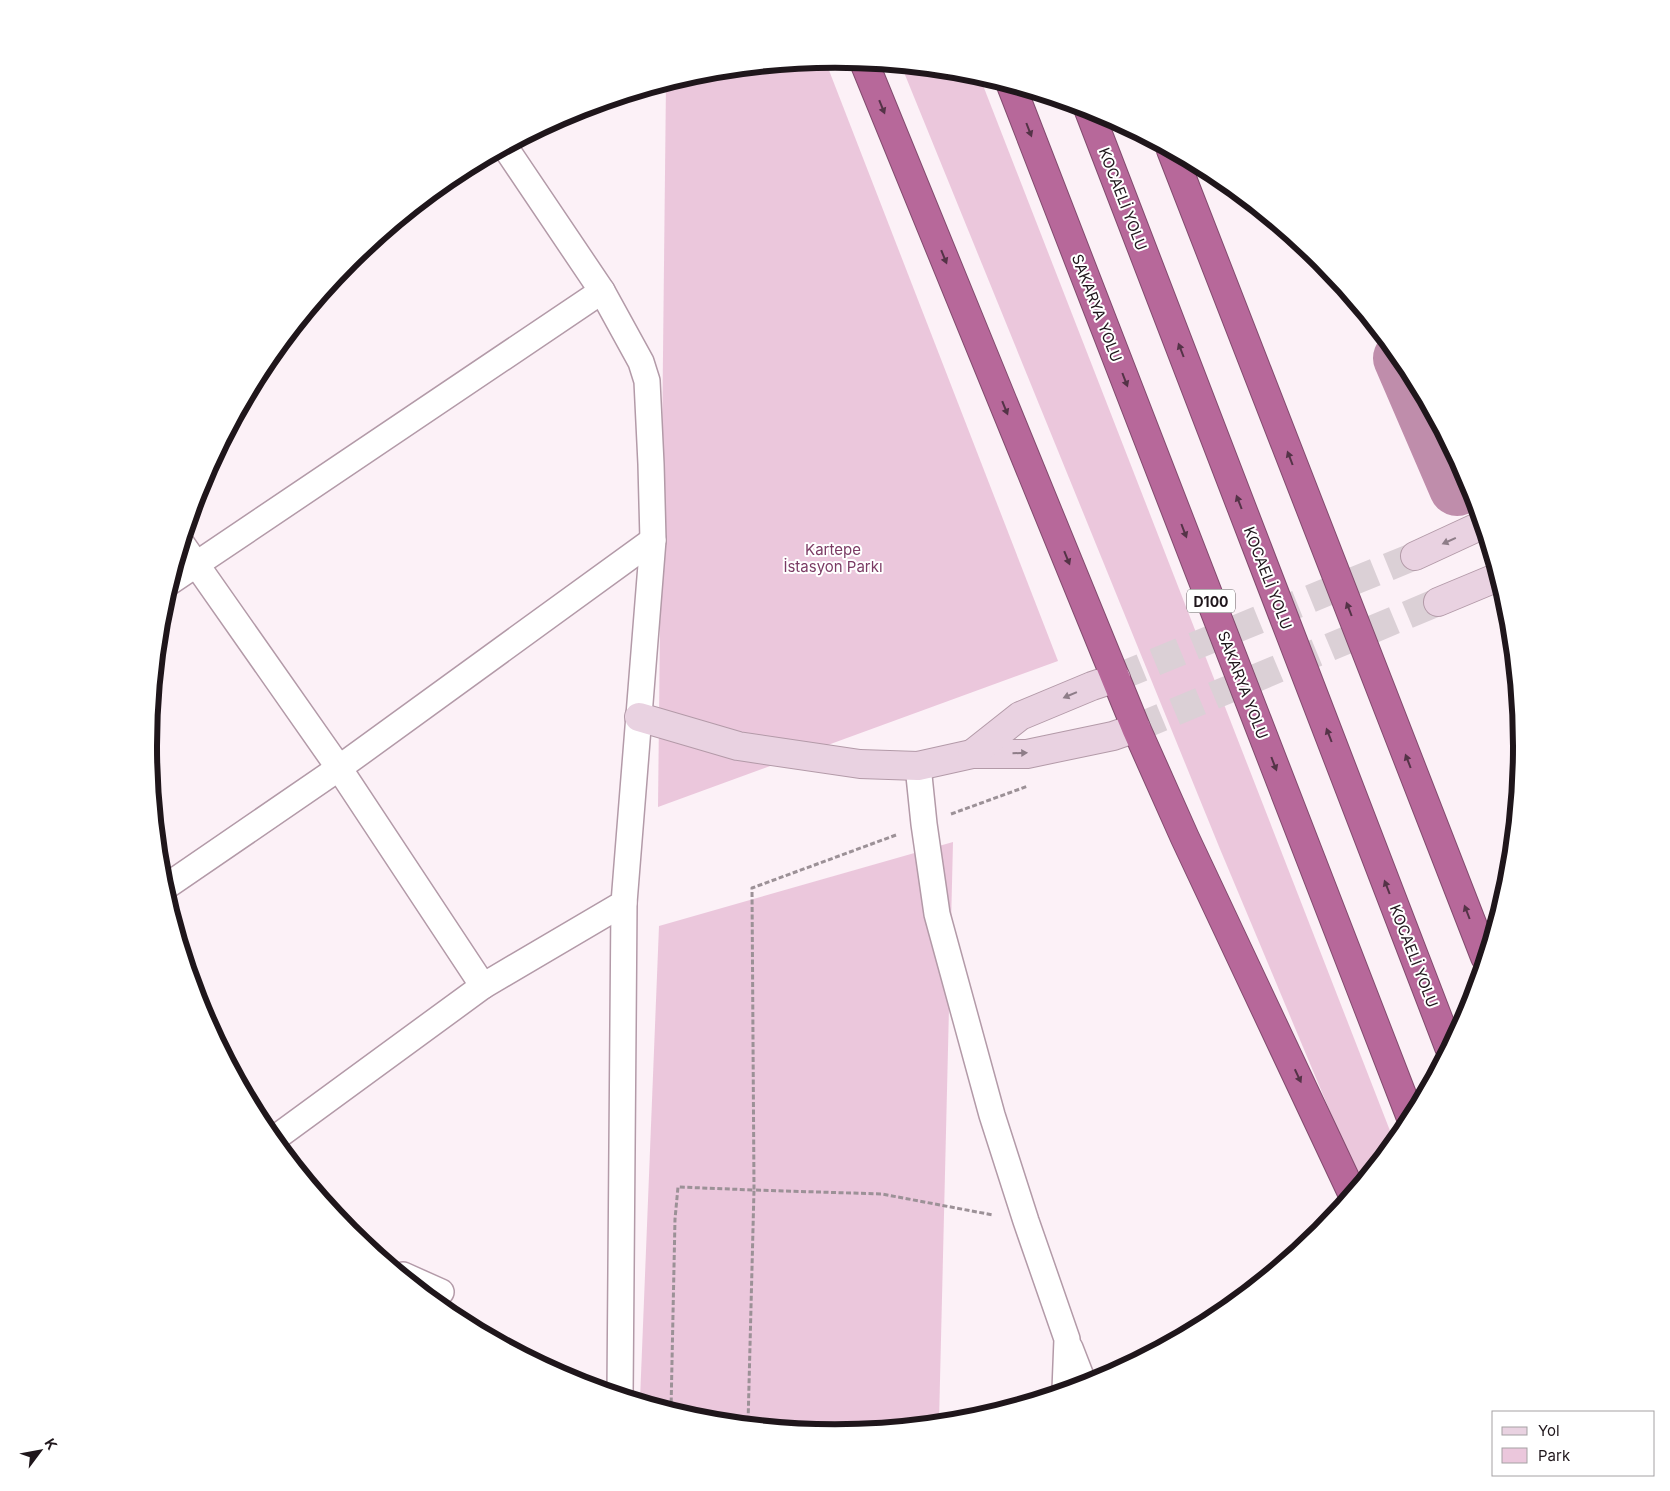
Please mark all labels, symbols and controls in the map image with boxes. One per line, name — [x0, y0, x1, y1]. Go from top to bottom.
one-way arrow — [879, 100, 887, 114]
one-way arrow — [1025, 123, 1033, 138]
street label: KOCAELİ YOLU — [1095, 145, 1151, 253]
one-way arrow — [940, 250, 948, 264]
street label: SAKARYA YOLU — [1068, 251, 1126, 365]
one-way arrow — [1177, 343, 1184, 358]
one-way arrow — [1121, 373, 1129, 388]
one-way arrow — [1002, 401, 1010, 415]
one-way arrow — [1286, 450, 1294, 465]
one-way arrow — [1235, 494, 1243, 509]
one-way arrow — [1180, 524, 1188, 539]
street label: KOCAELİ YOLU — [1240, 524, 1296, 632]
one-way arrow — [1442, 537, 1456, 545]
park label: Kartepe İstasyon Parkı — [783, 540, 883, 576]
one-way arrow — [1063, 551, 1071, 566]
road number: D100 — [1187, 590, 1235, 612]
one-way arrow — [1345, 601, 1353, 616]
street label: SAKARYA YOLU — [1214, 628, 1272, 742]
one-way arrow — [1062, 691, 1077, 699]
one-way arrow — [1325, 728, 1332, 743]
one-way arrow — [1013, 749, 1029, 757]
one-way arrow — [1404, 753, 1411, 768]
one-way arrow — [1271, 757, 1278, 772]
one-way arrow — [1383, 879, 1391, 894]
street label: KOCAELİ YOLU — [1386, 902, 1442, 1010]
one-way arrow — [1463, 904, 1471, 919]
one-way arrow — [1294, 1069, 1302, 1083]
legend — [1492, 1411, 1655, 1476]
text: Yol — [1538, 1421, 1560, 1440]
north arrow — [15, 1426, 65, 1476]
text: K — [42, 1435, 61, 1453]
text: Park — [1538, 1446, 1571, 1465]

